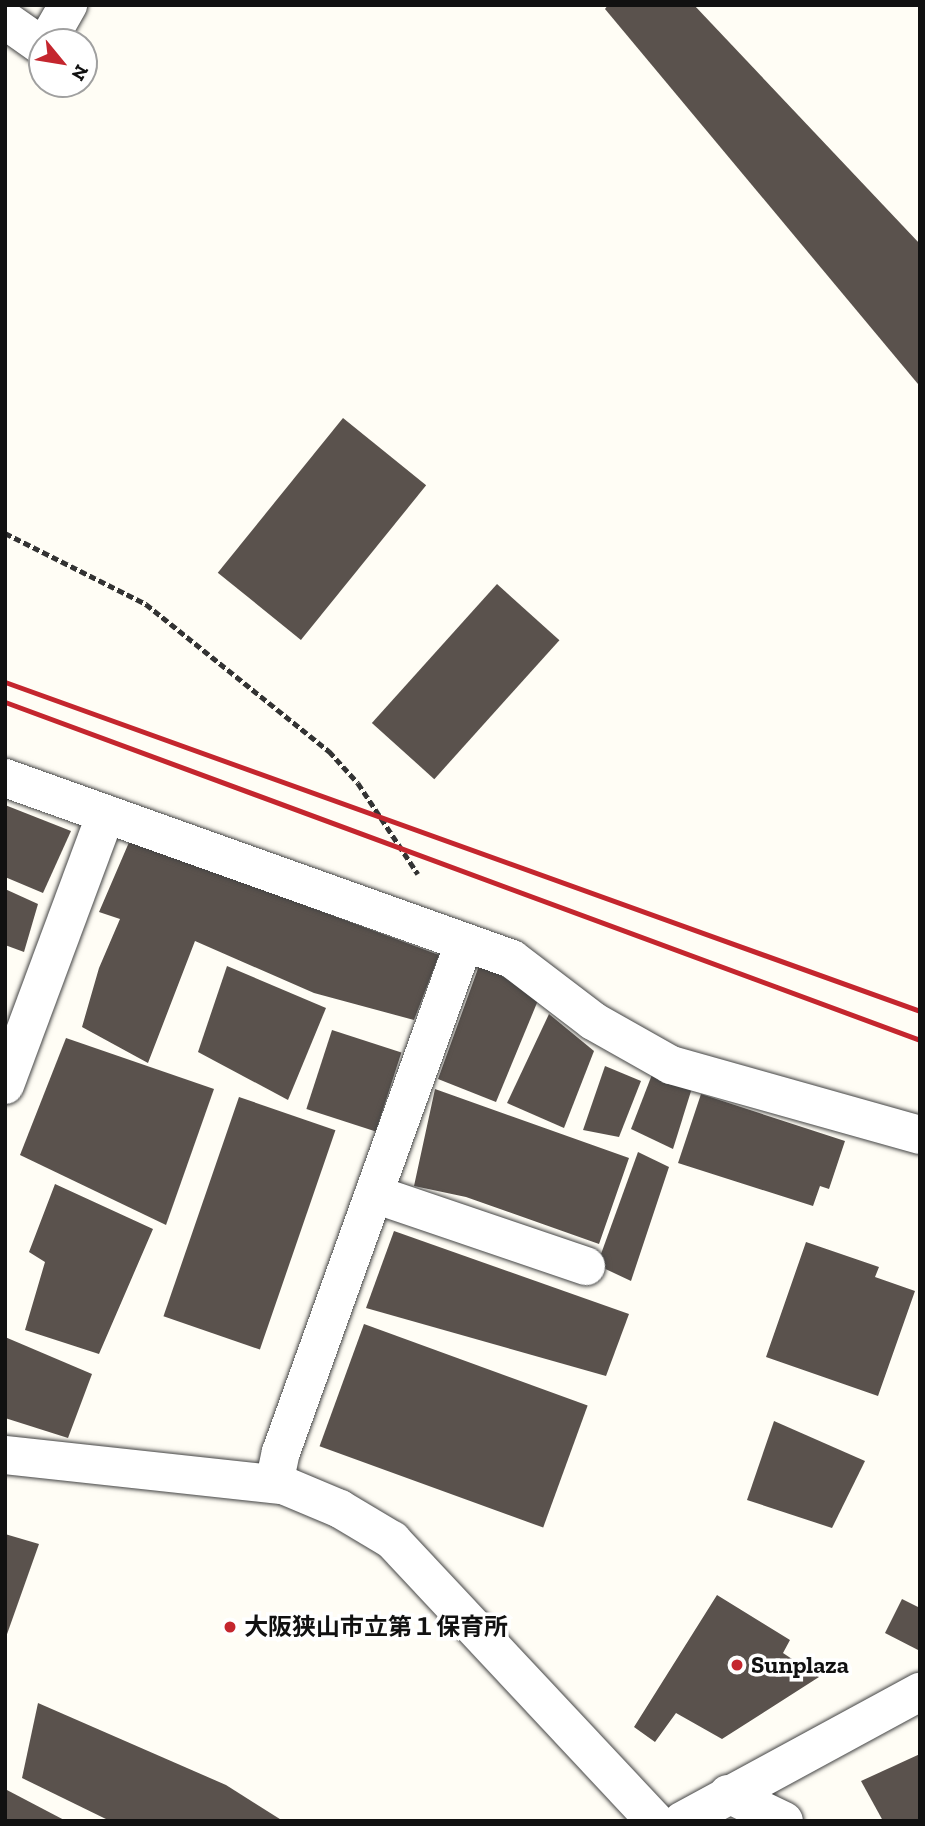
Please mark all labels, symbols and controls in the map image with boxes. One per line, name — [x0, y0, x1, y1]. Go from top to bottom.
north arrow — [28, 28, 98, 98]
text: N — [66, 61, 93, 85]
place label: 大阪狭山市立第１保育所 — [244, 1613, 508, 1641]
marker: 大阪狭山市立第１保育所 — [222, 1619, 238, 1635]
place label: Sunplaza — [751, 1651, 849, 1679]
marker: Sunplaza — [729, 1657, 745, 1673]

